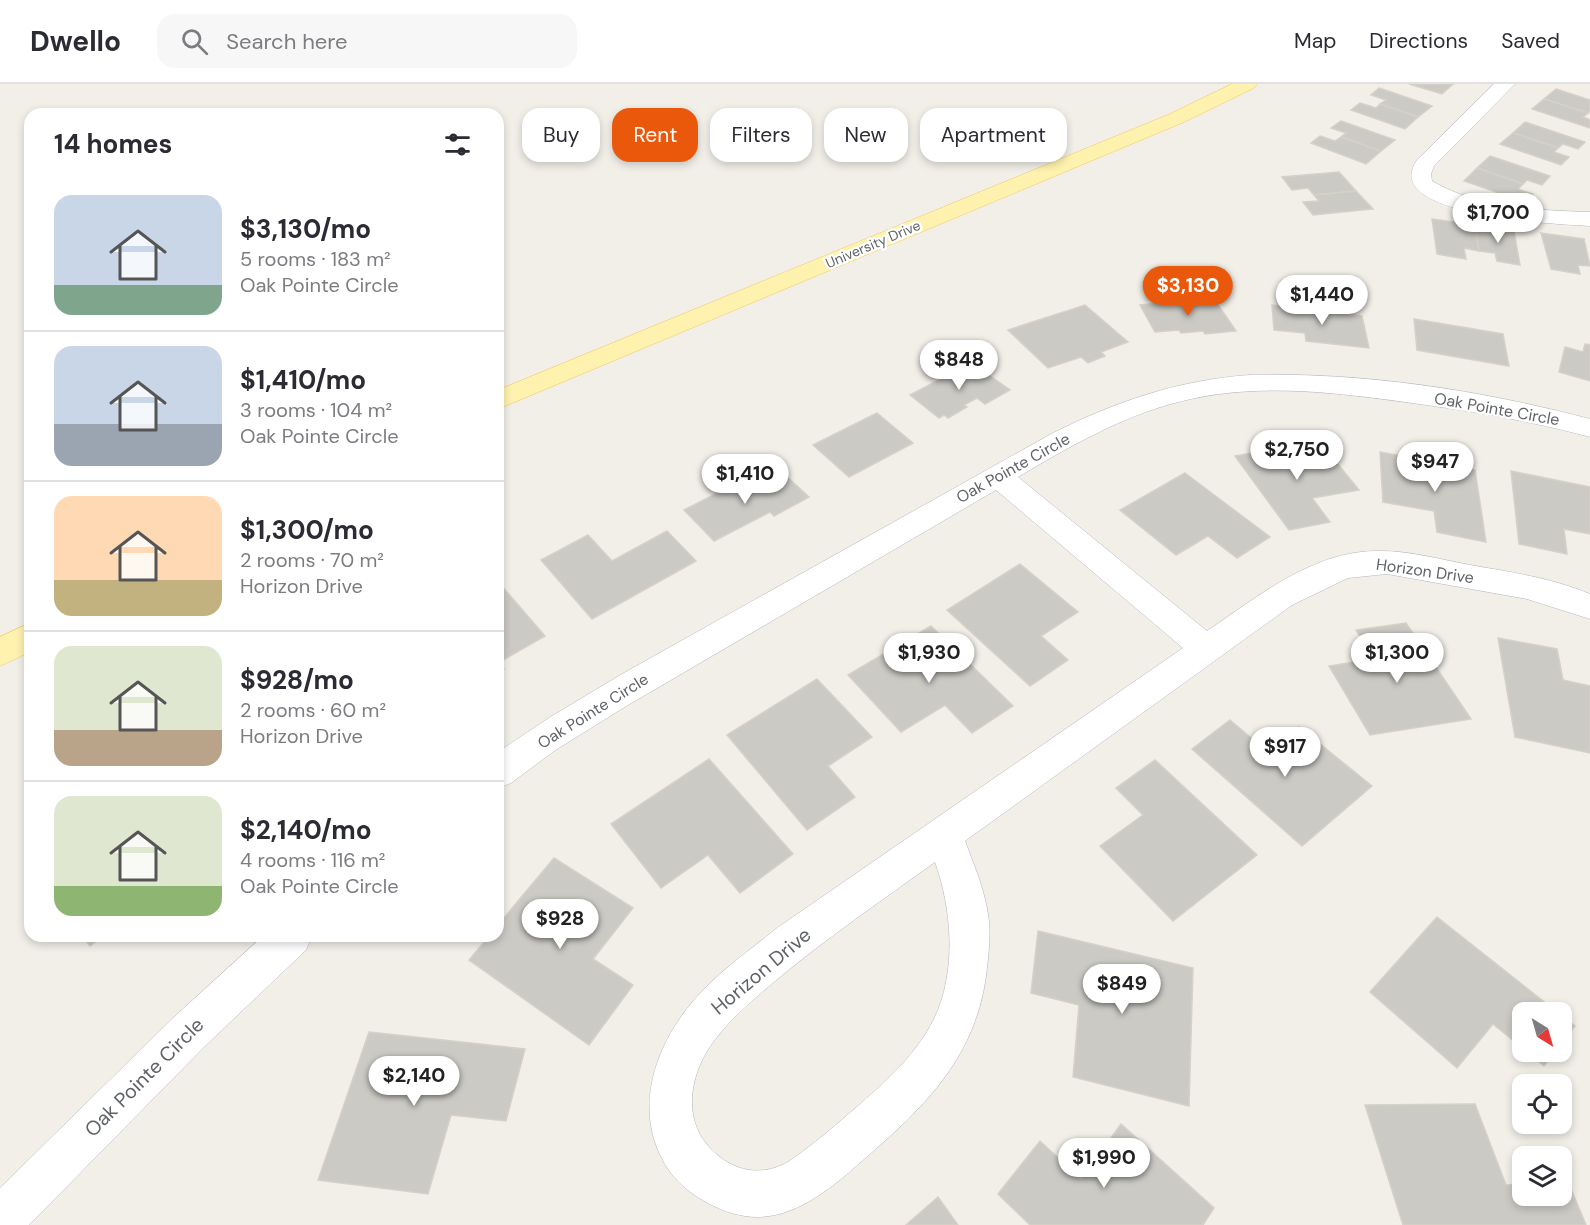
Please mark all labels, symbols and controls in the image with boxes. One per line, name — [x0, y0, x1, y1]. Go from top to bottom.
search box — [157, 14, 577, 68]
text: Dwello — [30, 23, 121, 60]
icon: search — [178, 25, 211, 58]
text: Search here — [226, 27, 348, 56]
text: Map — [1294, 27, 1336, 55]
text: Directions — [1369, 27, 1468, 55]
text: Saved — [1501, 27, 1560, 55]
chip: Buy — [522, 108, 600, 162]
chip: Rent — [612, 108, 698, 162]
chip: Filters — [710, 108, 812, 162]
chip: New — [824, 108, 908, 162]
chip: Apartment — [920, 108, 1067, 162]
text: 14 homes — [54, 127, 172, 161]
icon: filters — [441, 128, 474, 161]
pin: $1,700 — [1449, 193, 1547, 244]
text: $1,700 — [1466, 199, 1530, 225]
text: $3,130/mo — [240, 212, 371, 246]
street label: University Drive — [823, 216, 923, 272]
icon: home — [102, 219, 174, 291]
text: 5 rooms · 183 m² — [240, 246, 391, 272]
pin: $3,130 — [1139, 266, 1237, 317]
text: Oak Pointe Circle — [240, 272, 399, 298]
text: $3,130 — [1157, 272, 1219, 298]
pin: $1,440 — [1273, 275, 1371, 326]
text: $1,440 — [1290, 281, 1354, 307]
pin: $848 — [923, 340, 995, 391]
text: $848 — [934, 346, 984, 372]
text: $1,410/mo — [240, 363, 366, 397]
icon: home — [102, 370, 174, 442]
street label: Oak Pointe Circle — [1433, 388, 1561, 430]
text: 3 rooms · 104 m² — [240, 397, 392, 423]
text: Oak Pointe Circle — [240, 423, 399, 449]
street label: Oak Pointe Circle — [952, 428, 1074, 508]
pin: $2,750 — [1248, 430, 1346, 481]
text: $2,750 — [1264, 436, 1330, 462]
pin: $947 — [1399, 442, 1471, 493]
text: $947 — [1411, 448, 1459, 474]
pin: $1,410 — [696, 454, 794, 505]
text: $1,410 — [716, 460, 774, 486]
text: $1,300/mo — [240, 513, 374, 547]
icon: home — [102, 520, 174, 592]
text: 2 rooms · 70 m² — [240, 547, 384, 573]
street label: Horizon Drive — [1375, 554, 1475, 588]
text: Horizon Drive — [240, 573, 363, 599]
pin: $1,930 — [880, 633, 978, 684]
pin: $1,300 — [1348, 633, 1446, 684]
text: $1,930 — [898, 639, 960, 665]
text: $1,300 — [1365, 639, 1429, 665]
text: $928/mo — [240, 663, 354, 697]
street label: Oak Pointe Circle — [534, 668, 652, 754]
icon: home — [102, 670, 174, 742]
text: 2 rooms · 60 m² — [240, 697, 386, 723]
text: Horizon Drive — [240, 723, 363, 749]
pin: $917 — [1249, 727, 1321, 778]
text: $917 — [1264, 733, 1306, 759]
text: $2,140/mo — [240, 813, 372, 847]
icon: home — [102, 820, 174, 892]
text: 4 rooms · 116 m² — [240, 847, 385, 873]
text: Oak Pointe Circle — [240, 873, 399, 899]
pin: $928 — [524, 899, 596, 950]
text: $928 — [536, 905, 584, 931]
street label: Horizon Drive — [706, 922, 816, 1020]
pin: $849 — [1086, 964, 1158, 1015]
text: $849 — [1097, 970, 1147, 996]
north arrow — [1512, 1002, 1572, 1062]
map controls — [1512, 1002, 1572, 1206]
street label: Oak Pointe Circle — [79, 1012, 209, 1142]
pin: $2,140 — [365, 1056, 463, 1107]
text: $2,140 — [383, 1062, 445, 1088]
button: locate — [1512, 1074, 1572, 1134]
pin: $1,990 — [1055, 1138, 1153, 1189]
text: $1,990 — [1072, 1144, 1136, 1170]
button: layers — [1512, 1146, 1572, 1206]

